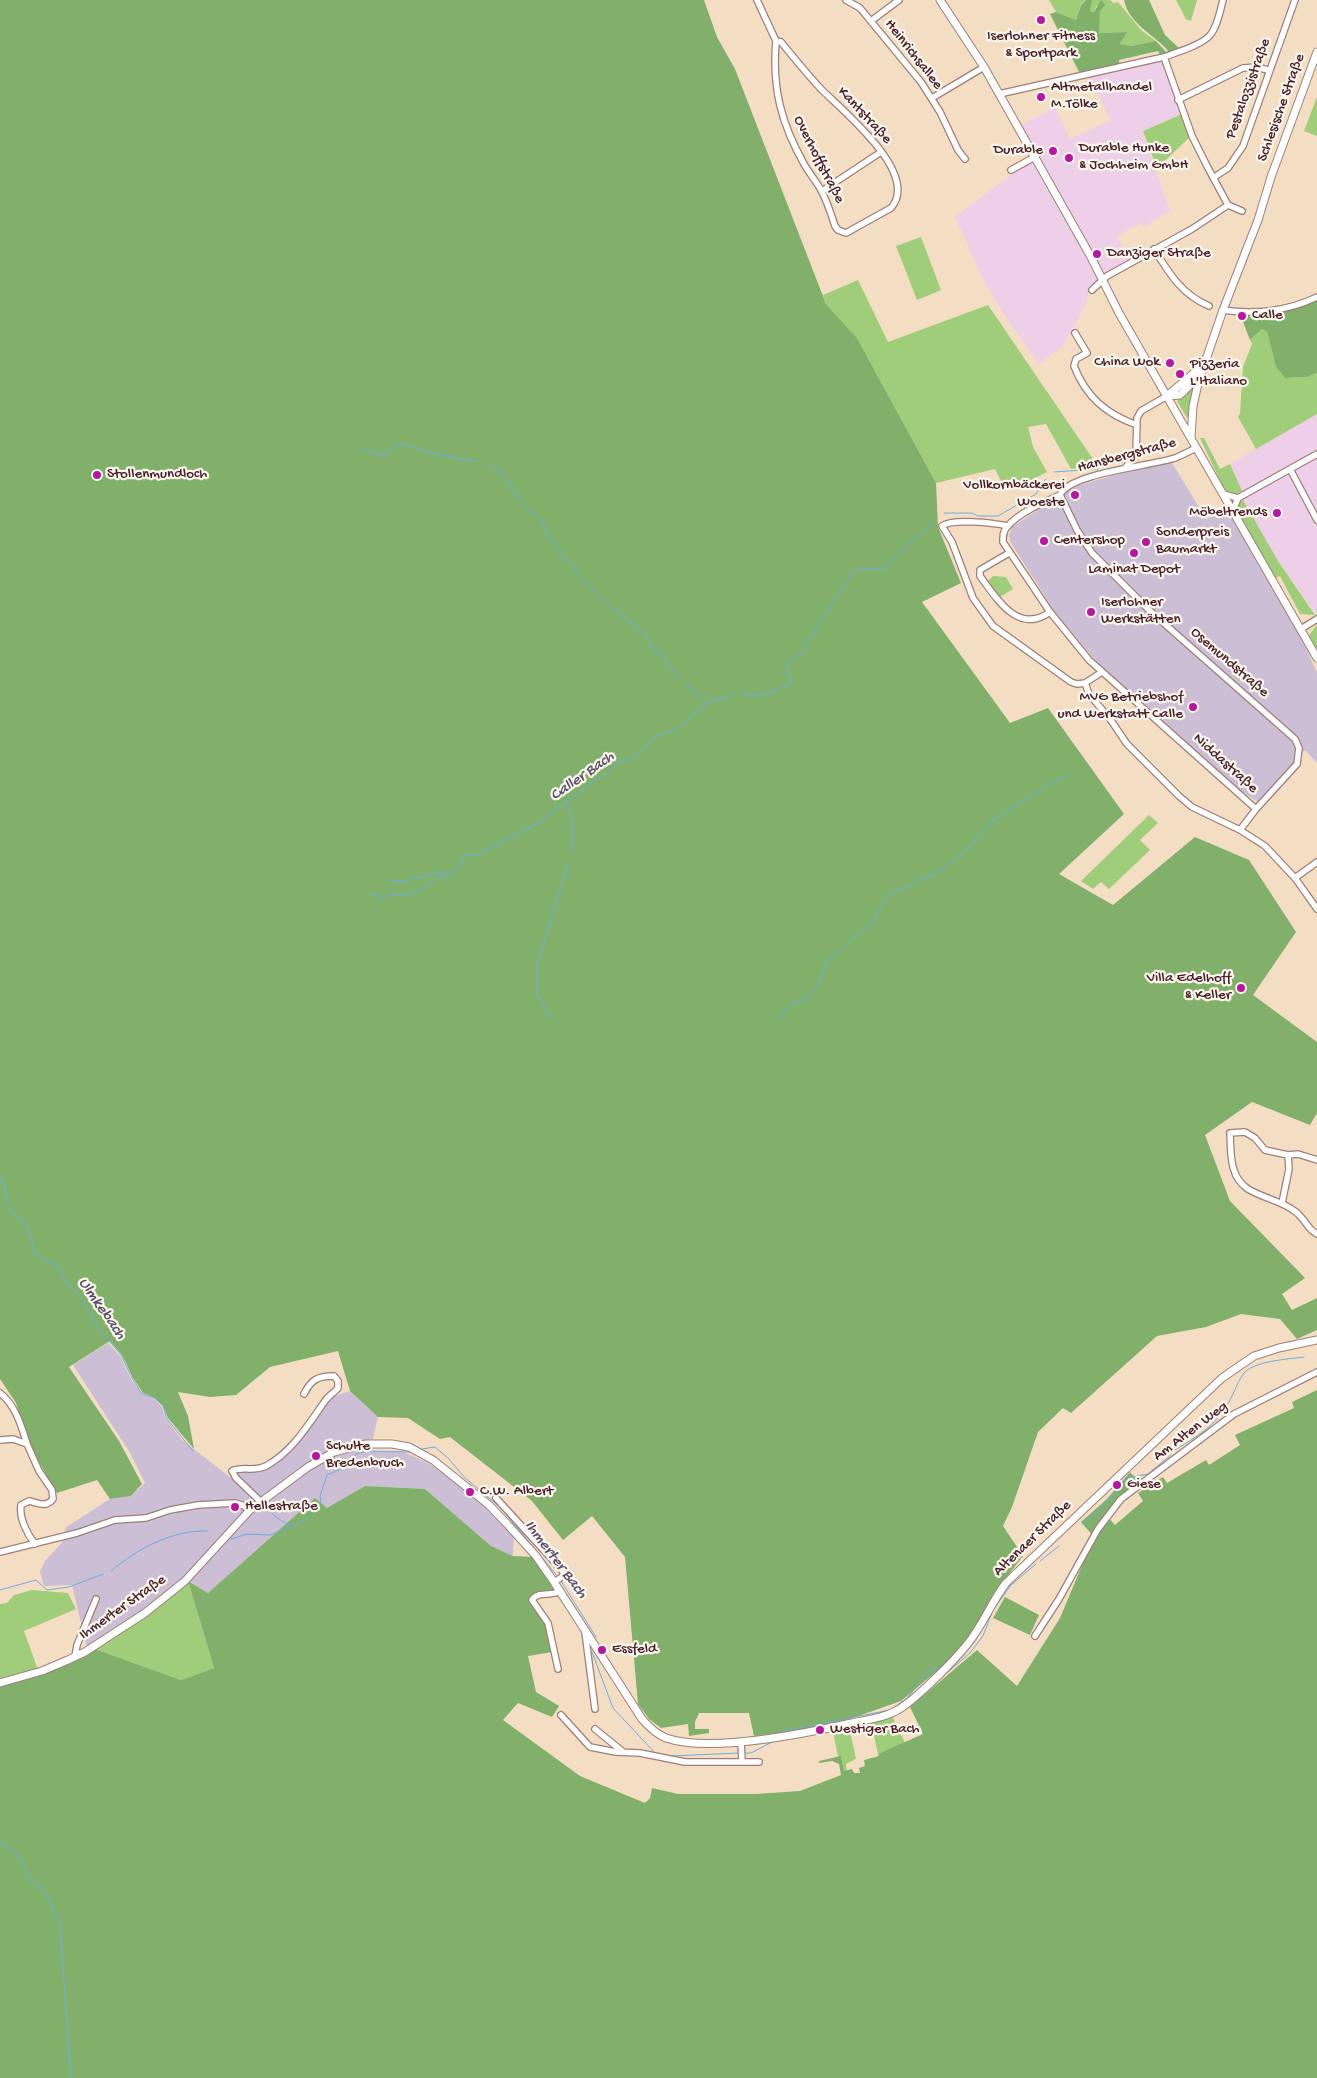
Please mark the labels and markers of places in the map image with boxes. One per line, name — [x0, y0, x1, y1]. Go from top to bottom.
marker: Iserlohner Fitness & Sportpark — [1035, 14, 1047, 26]
place label: Iserlohner Fitness & Sportpark — [987, 28, 1095, 63]
place label: Altmetallhandel M.Tölke — [1051, 79, 1152, 114]
marker: Altmetallhandel M.Tölke — [1035, 91, 1047, 103]
place label: Durable Hunke & Jochheim GmbH — [1079, 140, 1188, 175]
place label: Durable — [994, 142, 1043, 160]
marker: Durable — [1047, 145, 1059, 157]
marker: Durable Hunke & Jochheim GmbH — [1063, 152, 1075, 164]
place label: Danziger Straße — [1107, 245, 1211, 263]
marker: Danziger Straße — [1091, 248, 1103, 260]
place label: Calle — [1252, 307, 1283, 325]
marker: Calle — [1236, 310, 1248, 322]
place label: China Wok — [1094, 354, 1160, 372]
place label: Pizzeria L'Italiano — [1190, 356, 1247, 391]
marker: China Wok — [1164, 357, 1176, 369]
marker: Pizzeria L'Italiano — [1174, 368, 1186, 380]
place label: Stollenmundloch — [107, 466, 207, 484]
marker: Stollenmundloch — [91, 469, 103, 481]
place label: Vollkornbäckerei Woeste — [963, 477, 1065, 512]
marker: Vollkornbäckerei Woeste — [1069, 489, 1081, 501]
place label: Möbeltrends — [1189, 504, 1267, 522]
marker: Möbeltrends — [1271, 507, 1283, 519]
place label: Sonderpreis Baumarkt — [1156, 524, 1229, 559]
place label: Centershop — [1054, 532, 1125, 550]
marker: Centershop — [1038, 535, 1050, 547]
marker: Sonderpreis Baumarkt — [1140, 536, 1152, 548]
marker: Laminat Depot — [1128, 547, 1140, 559]
place label: Laminat Depot — [1088, 561, 1180, 579]
place label: Iserlohner Werkstätten — [1101, 594, 1181, 629]
marker: Iserlohner Werkstätten — [1085, 606, 1097, 618]
place label: MVG Betriebshof und Werkstatt Calle — [1057, 689, 1183, 724]
marker: MVG Betriebshof und Werkstatt Calle — [1187, 701, 1199, 713]
place label: Villa Edelhoff & Keller — [1147, 970, 1231, 1005]
marker: Villa Edelhoff & Keller — [1235, 982, 1247, 994]
place label: Schulte Bredenbruch — [326, 1438, 404, 1473]
marker: Schulte Bredenbruch — [310, 1450, 322, 1462]
place label: Giese — [1127, 1476, 1161, 1494]
marker: Giese — [1111, 1479, 1123, 1491]
place label: C.W. Albert — [480, 1483, 553, 1501]
marker: C.W. Albert — [464, 1486, 476, 1498]
place label: Hellestraße — [245, 1498, 318, 1516]
marker: Hellestraße — [229, 1501, 241, 1513]
place label: Essfeld — [612, 1641, 657, 1659]
marker: Essfeld — [596, 1644, 608, 1656]
place label: Westiger Bach — [830, 1721, 920, 1739]
marker: Westiger Bach — [814, 1724, 826, 1736]

